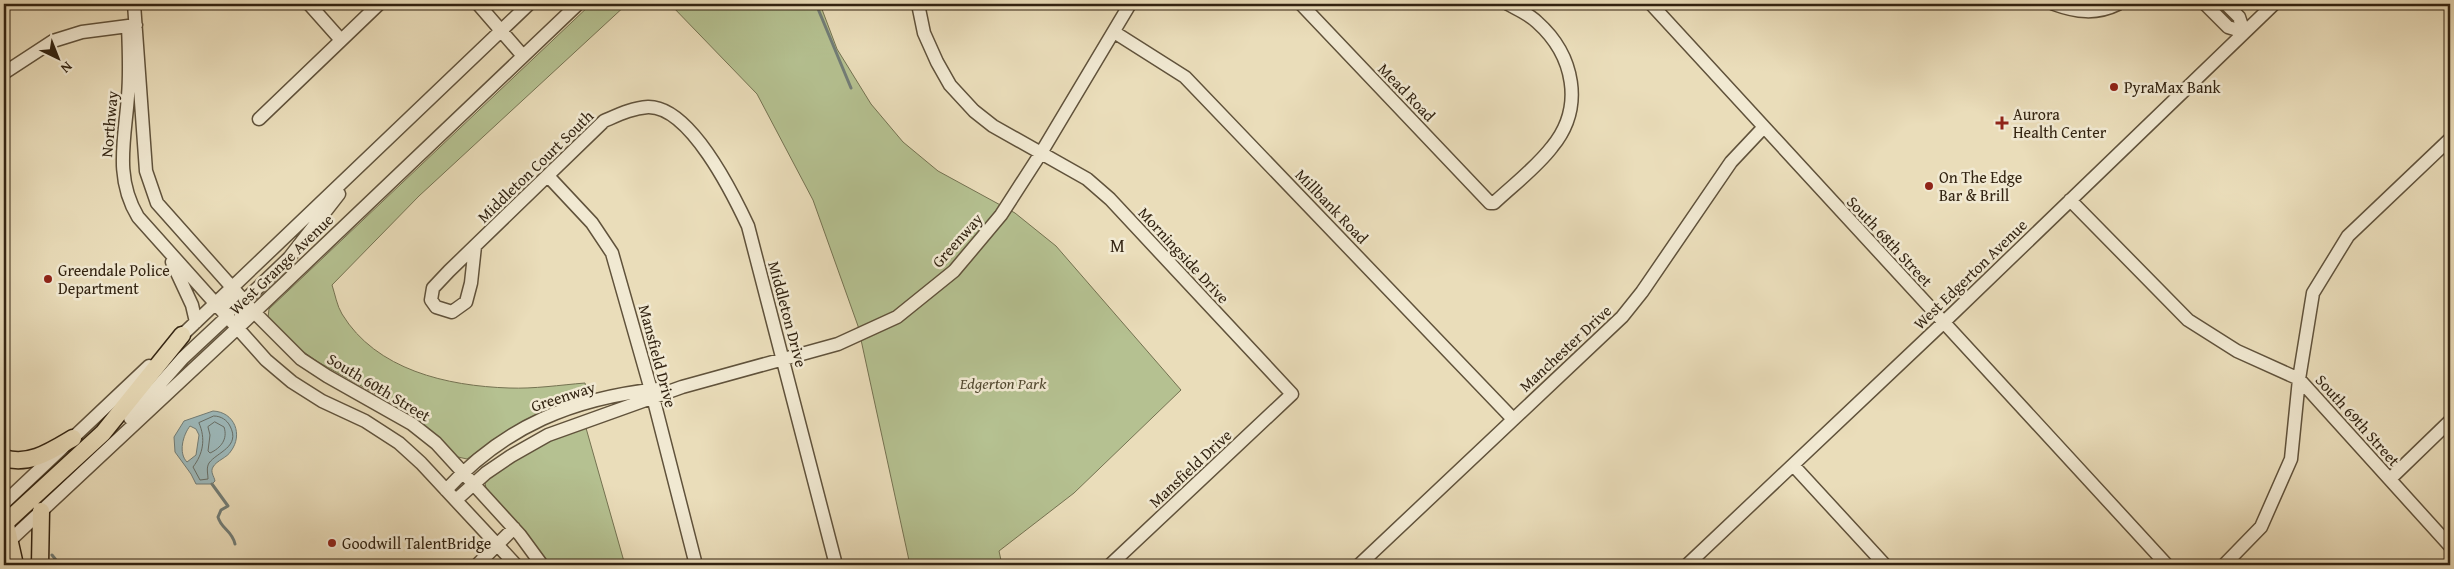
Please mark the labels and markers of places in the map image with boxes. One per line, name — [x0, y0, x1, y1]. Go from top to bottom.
place label: PyraMax Bank — [2124, 75, 2222, 99]
marker: PyraMax Bank — [2108, 81, 2120, 93]
place label: Aurora Health Center — [2013, 102, 2107, 144]
marker: Aurora Health Center — [1995, 116, 2009, 130]
place label: On The Edge Bar & Brill — [1939, 165, 2022, 207]
marker: On The Edge Bar & Brill — [1923, 180, 1935, 192]
place label: Greendale Police Department — [58, 258, 170, 300]
marker: Greendale Police Department — [42, 273, 54, 285]
place label: Goodwill TalentBridge — [342, 531, 491, 555]
marker: Goodwill TalentBridge — [326, 537, 338, 549]

